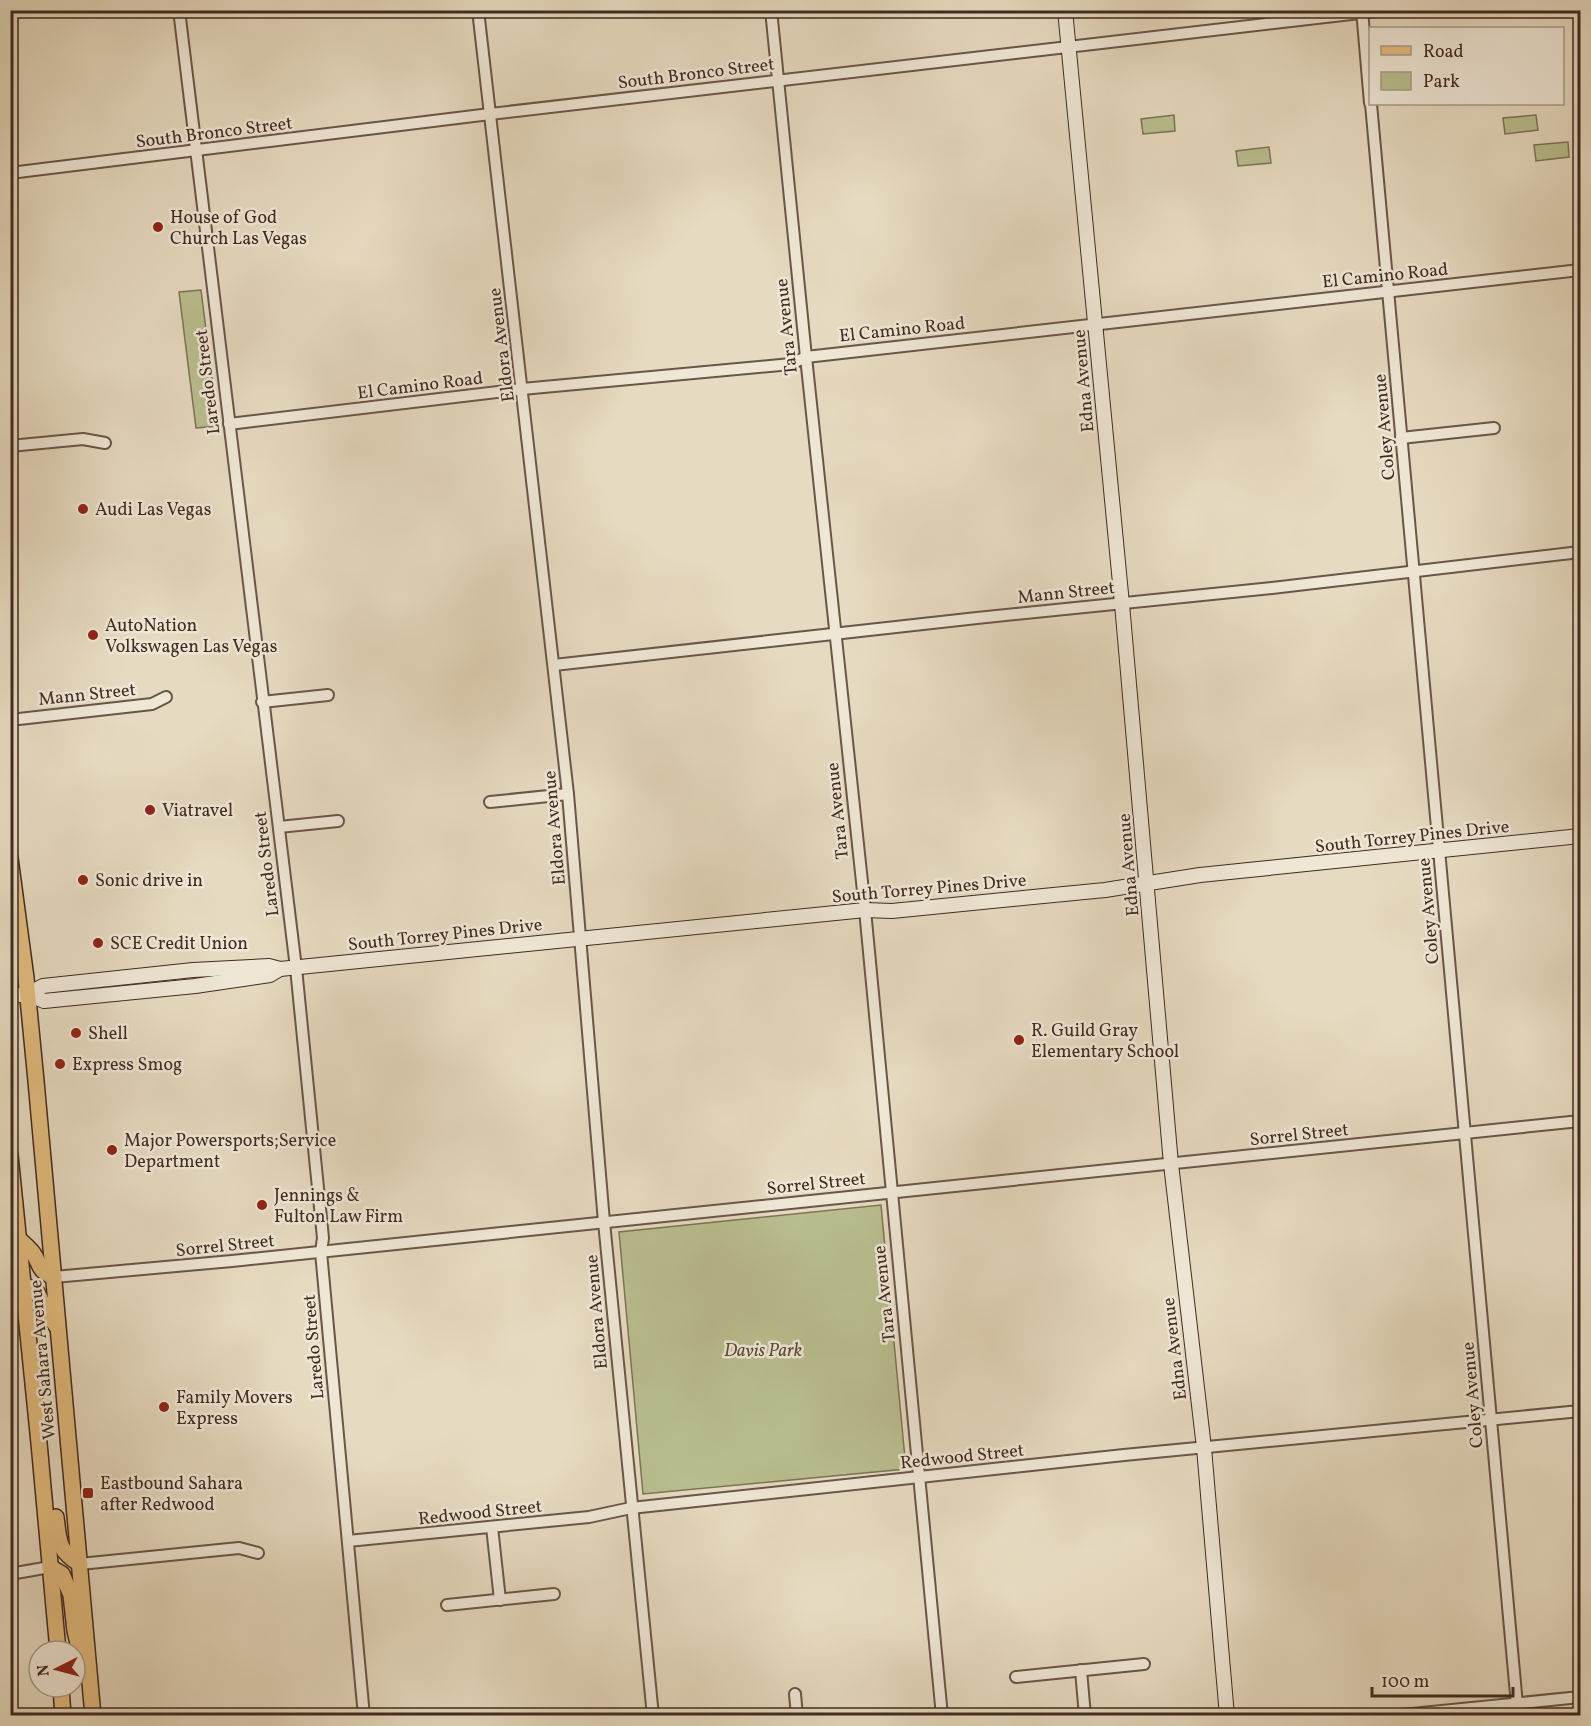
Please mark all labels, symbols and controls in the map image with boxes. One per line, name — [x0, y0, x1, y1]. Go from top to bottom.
legend — [1369, 27, 1564, 105]
text: Road — [1423, 40, 1464, 65]
street label: South Bronco Street — [616, 52, 776, 97]
text: Park — [1423, 70, 1460, 95]
street label: South Bronco Street — [134, 111, 294, 156]
place label: House of God Church Las Vegas — [170, 206, 307, 252]
marker: House of God Church Las Vegas — [151, 220, 165, 234]
street label: El Camino Road — [1321, 257, 1449, 296]
street label: Tara Avenue — [770, 277, 805, 377]
street label: Eldora Avenue — [483, 286, 522, 403]
street label: El Camino Road — [838, 311, 966, 350]
street label: Laredo Street — [190, 328, 227, 436]
street label: Edna Avenue — [1068, 328, 1101, 433]
street label: El Camino Road — [356, 366, 484, 407]
street label: Coley Avenue — [1368, 373, 1403, 481]
place label: Audi Las Vegas — [95, 498, 211, 523]
marker: Audi Las Vegas — [76, 502, 90, 516]
street label: Mann Street — [1016, 576, 1116, 611]
place label: AutoNation Volkswagen Las Vegas — [105, 614, 277, 660]
marker: AutoNation Volkswagen Las Vegas — [86, 628, 100, 642]
street label: Mann Street — [37, 678, 137, 713]
street label: Tara Avenue — [821, 761, 856, 861]
street label: Eldora Avenue — [538, 770, 573, 886]
place label: Viatravel — [162, 799, 233, 824]
marker: Viatravel — [143, 803, 157, 817]
street label: Laredo Street — [249, 810, 286, 918]
street label: Edna Avenue — [1113, 812, 1146, 917]
street label: South Torrey Pines Drive — [1314, 815, 1511, 860]
street label: Coley Avenue — [1412, 857, 1447, 965]
place label: Sonic drive in — [95, 869, 203, 894]
street label: South Torrey Pines Drive — [831, 869, 1027, 910]
marker: Sonic drive in — [76, 873, 90, 887]
street label: South Torrey Pines Drive — [347, 913, 544, 958]
place label: SCE Credit Union — [110, 932, 248, 957]
marker: SCE Credit Union — [91, 936, 105, 950]
place label: R. Guild Gray Elementary School — [1031, 1019, 1179, 1065]
place label: Shell — [88, 1022, 128, 1047]
marker: Shell — [69, 1026, 83, 1040]
marker: R. Guild Gray Elementary School — [1012, 1033, 1026, 1047]
place label: Express Smog — [72, 1053, 182, 1078]
marker: Express Smog — [53, 1057, 67, 1071]
street label: Sorrel Street — [1248, 1118, 1350, 1153]
place label: Major Powersports;Service Department — [124, 1129, 336, 1175]
marker: Major Powersports;Service Department — [105, 1143, 119, 1157]
street label: Sorrel Street — [765, 1167, 867, 1202]
place label: Jennings & Fulton Law Firm — [274, 1184, 403, 1230]
marker: Jennings & Fulton Law Firm — [255, 1198, 269, 1212]
street label: Sorrel Street — [174, 1229, 276, 1264]
street label: Tara Avenue — [868, 1244, 903, 1344]
street label: Eldora Avenue — [580, 1254, 615, 1370]
street label: West Sahara Avenue — [24, 1279, 63, 1441]
street label: Laredo Street — [297, 1293, 332, 1401]
street label: Edna Avenue — [1157, 1296, 1194, 1402]
park label: Davis Park — [724, 1339, 802, 1364]
street label: Coley Avenue — [1456, 1341, 1491, 1449]
place label: Family Movers Express — [176, 1386, 293, 1432]
marker: Family Movers Express — [157, 1400, 171, 1414]
street label: Redwood Street — [899, 1439, 1025, 1476]
place label: Eastbound Sahara after Redwood — [100, 1472, 243, 1518]
marker: Eastbound Sahara after Redwood — [81, 1486, 95, 1500]
street label: Redwood Street — [417, 1495, 543, 1532]
north arrow — [27, 1639, 87, 1699]
scale bar — [1372, 1660, 1513, 1698]
text: N — [32, 1663, 56, 1677]
text: 100 m — [1381, 1670, 1430, 1695]

